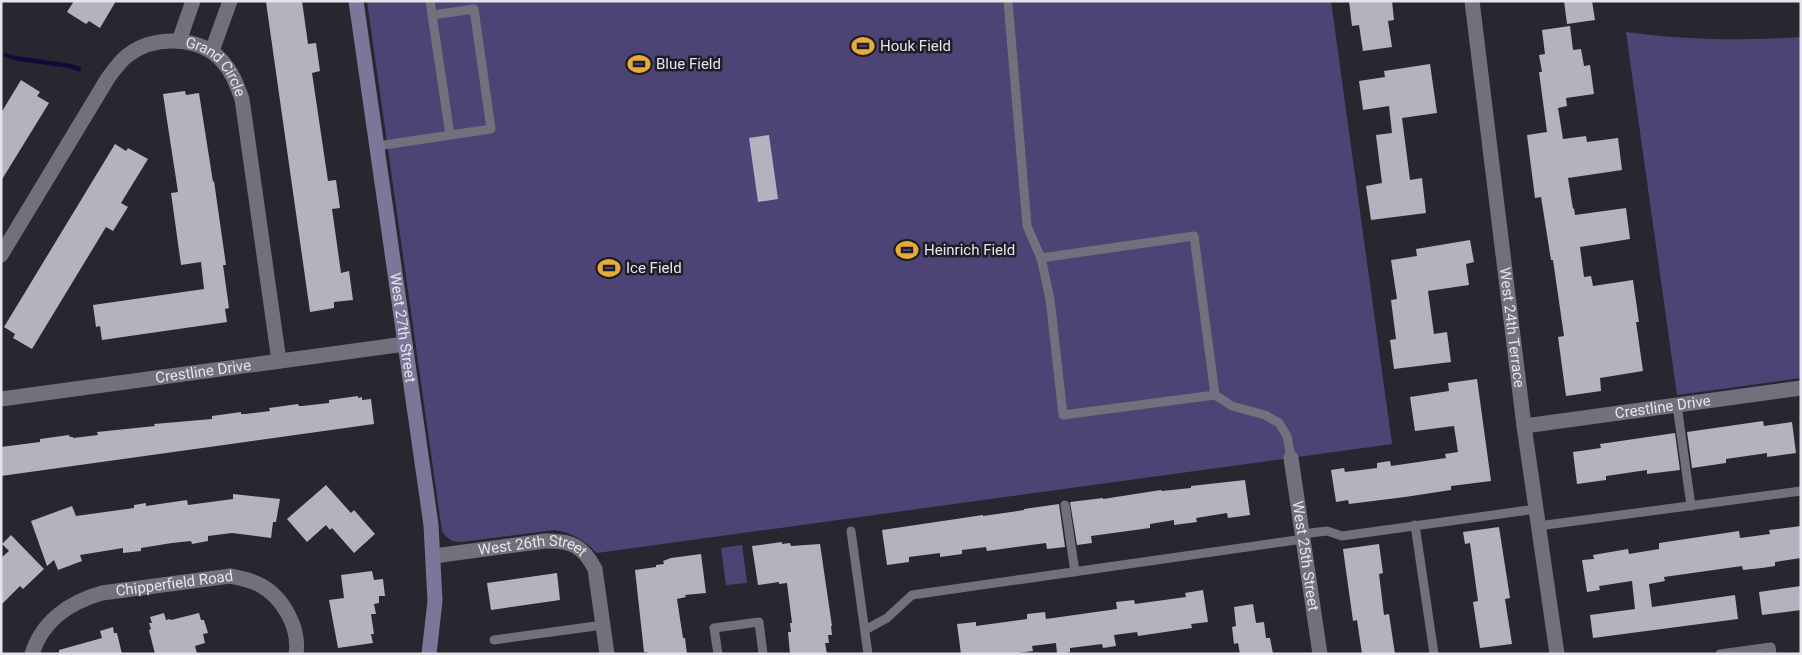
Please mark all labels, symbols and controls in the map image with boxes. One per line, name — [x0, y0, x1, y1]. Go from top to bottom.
street label: Grand Circle — [184, 33, 249, 99]
sports icon: Houk Field — [850, 33, 876, 59]
place label: Houk Field — [880, 37, 951, 55]
sports icon: Blue Field — [626, 51, 652, 77]
place label: Blue Field — [656, 55, 721, 73]
sports icon: Heinrich Field — [894, 237, 920, 263]
place label: Heinrich Field — [924, 241, 1015, 259]
sports icon: Ice Field — [596, 255, 622, 281]
place label: Ice Field — [626, 259, 682, 277]
street label: West 24th Terrace — [1496, 266, 1528, 389]
street label: West 27th Street — [386, 272, 420, 384]
street label: Crestline Drive — [154, 356, 252, 387]
street label: Crestline Drive — [1614, 392, 1712, 422]
street label: West 25th Street — [1288, 500, 1323, 612]
street label: West 26th Street — [477, 532, 591, 560]
street label: Chipperfield Road — [115, 567, 234, 600]

